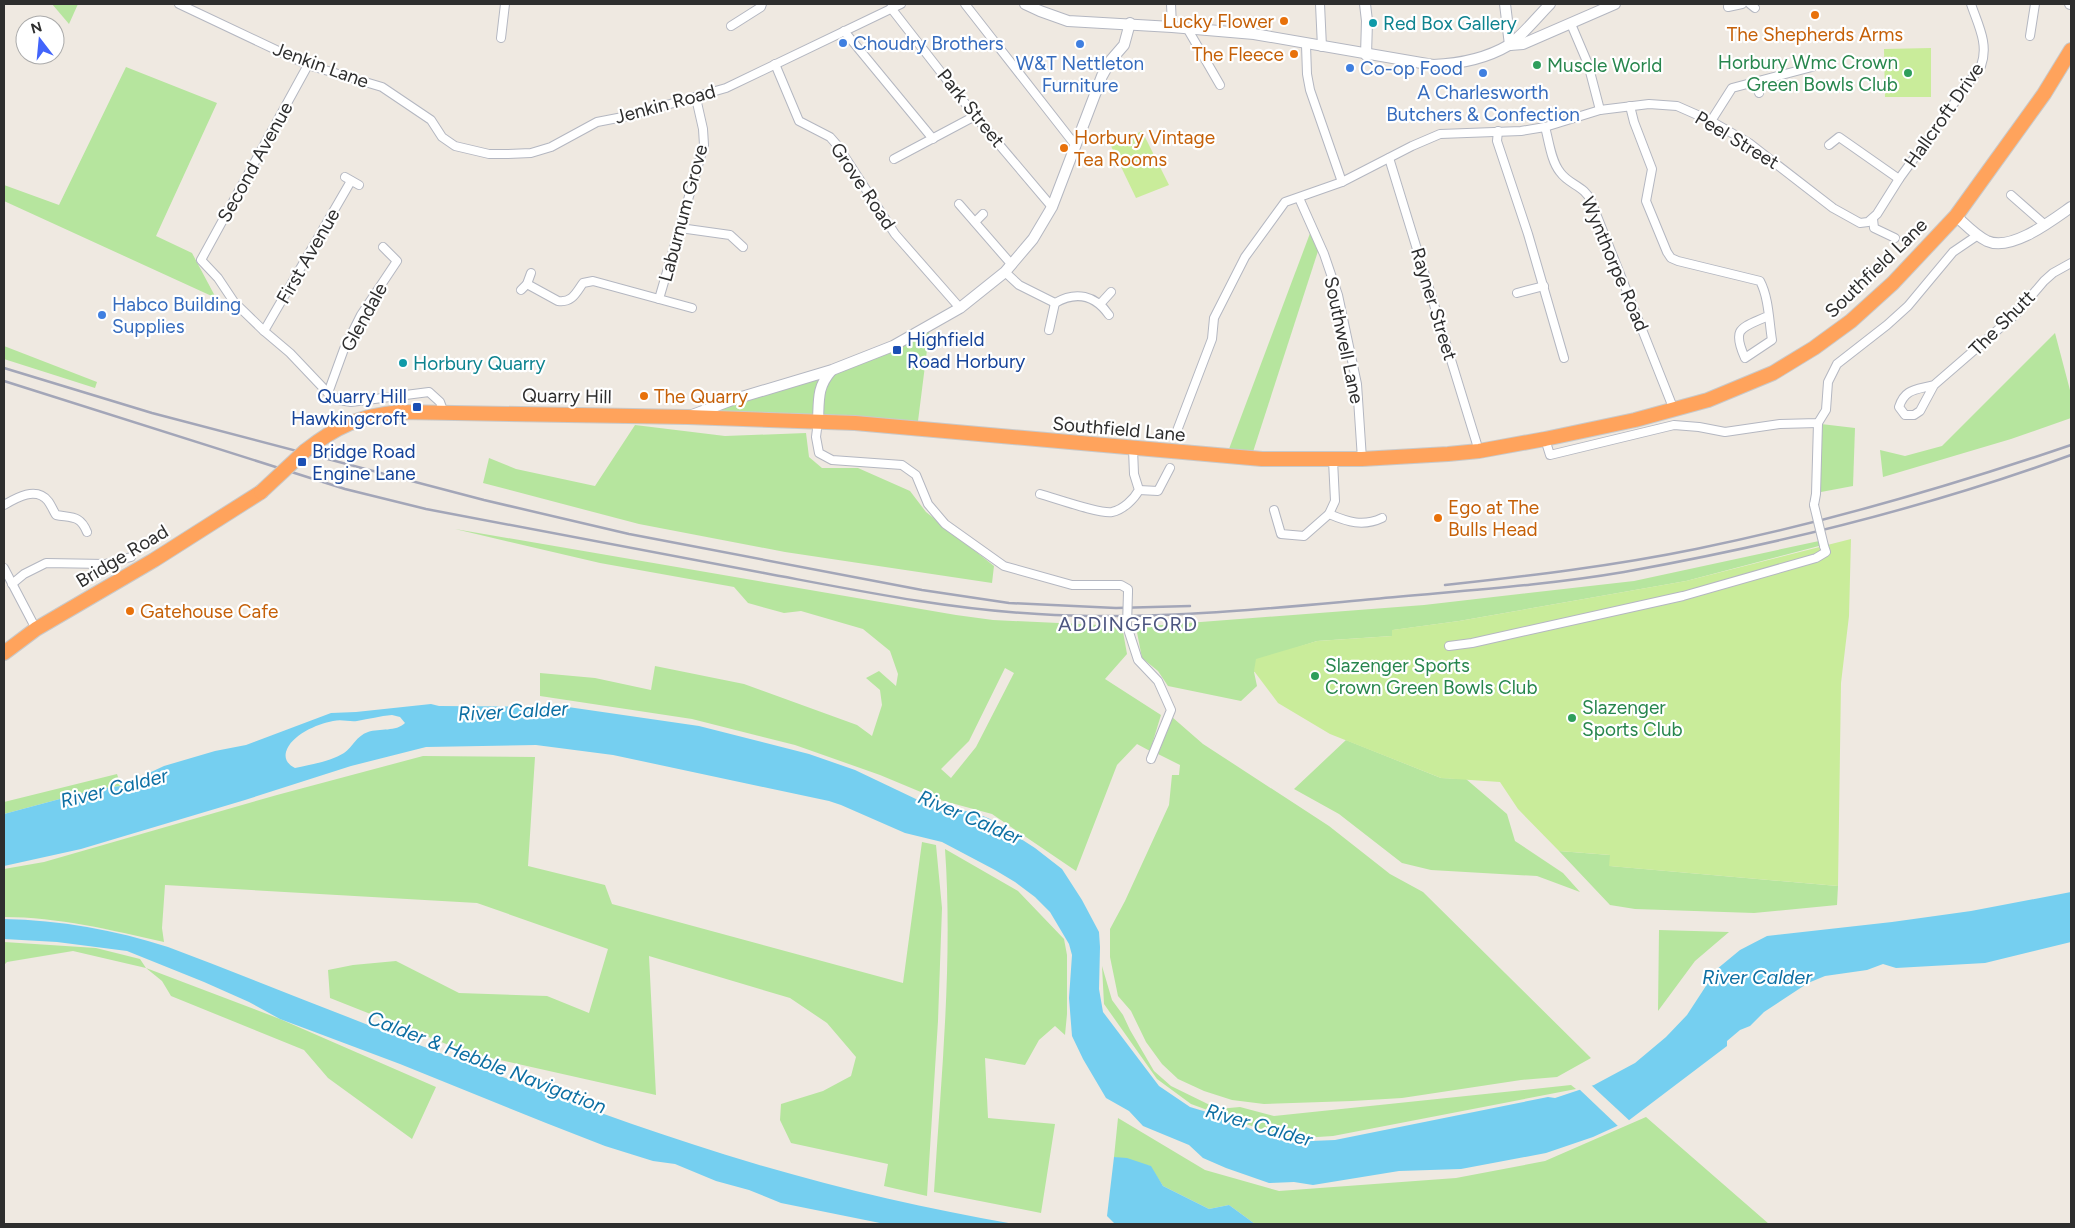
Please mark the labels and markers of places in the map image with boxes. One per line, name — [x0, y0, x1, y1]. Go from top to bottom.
marker: The Shepherds Arms — [1809, 9, 1821, 21]
place label: Lucky Flower — [1163, 10, 1275, 33]
place label: Red Box Gallery — [1383, 12, 1517, 35]
marker: Lucky Flower — [1278, 15, 1290, 27]
marker: Red Box Gallery — [1367, 17, 1379, 29]
place label: The Shepherds Arms — [1727, 23, 1903, 46]
place label: Choudry Brothers — [853, 32, 1004, 55]
marker: Choudry Brothers — [837, 37, 849, 49]
marker: W&T Nettleton Furniture — [1074, 38, 1086, 50]
place label: The Fleece — [1192, 43, 1284, 66]
marker: The Fleece — [1288, 48, 1300, 60]
place label: Horbury Wmc Crown Green Bowls Club — [1718, 51, 1898, 96]
place label: W&T Nettleton Furniture — [1016, 52, 1144, 97]
place label: Muscle World — [1547, 54, 1662, 77]
place label: Co-op Food — [1360, 57, 1463, 80]
marker: Muscle World — [1531, 59, 1543, 71]
marker: Co-op Food — [1344, 62, 1356, 74]
marker: A Charlesworth Butchers & Confection — [1477, 67, 1489, 79]
marker: Horbury Wmc Crown Green Bowls Club — [1902, 67, 1914, 79]
place label: A Charlesworth Butchers & Confection — [1386, 81, 1580, 126]
place label: Horbury Vintage Tea Rooms — [1074, 126, 1215, 171]
marker: Horbury Vintage Tea Rooms — [1058, 142, 1070, 154]
place label: Habco Building Supplies — [112, 293, 241, 338]
marker: Habco Building Supplies — [96, 309, 108, 321]
place label: Highfield Road Horbury — [907, 328, 1025, 373]
marker: Highfield Road Horbury — [891, 344, 903, 356]
place label: Horbury Quarry — [413, 352, 546, 375]
marker: Horbury Quarry — [397, 357, 409, 369]
place label: Quarry Hill Hawkingcroft — [291, 385, 407, 430]
place label: The Quarry — [654, 385, 748, 408]
marker: The Quarry — [638, 390, 650, 402]
marker: Quarry Hill Hawkingcroft — [411, 401, 423, 413]
place label: Bridge Road Engine Lane — [312, 440, 416, 485]
marker: Bridge Road Engine Lane — [296, 456, 308, 468]
place label: Ego at The Bulls Head — [1448, 496, 1539, 541]
marker: Ego at The Bulls Head — [1432, 512, 1444, 524]
place label: Gatehouse Cafe — [140, 600, 279, 623]
marker: Gatehouse Cafe — [124, 605, 136, 617]
place label: Slazenger Sports Crown Green Bowls Club — [1325, 654, 1538, 699]
marker: Slazenger Sports Crown Green Bowls Club — [1309, 670, 1321, 682]
place label: Slazenger Sports Club — [1582, 696, 1683, 741]
marker: Slazenger Sports Club — [1566, 712, 1578, 724]

